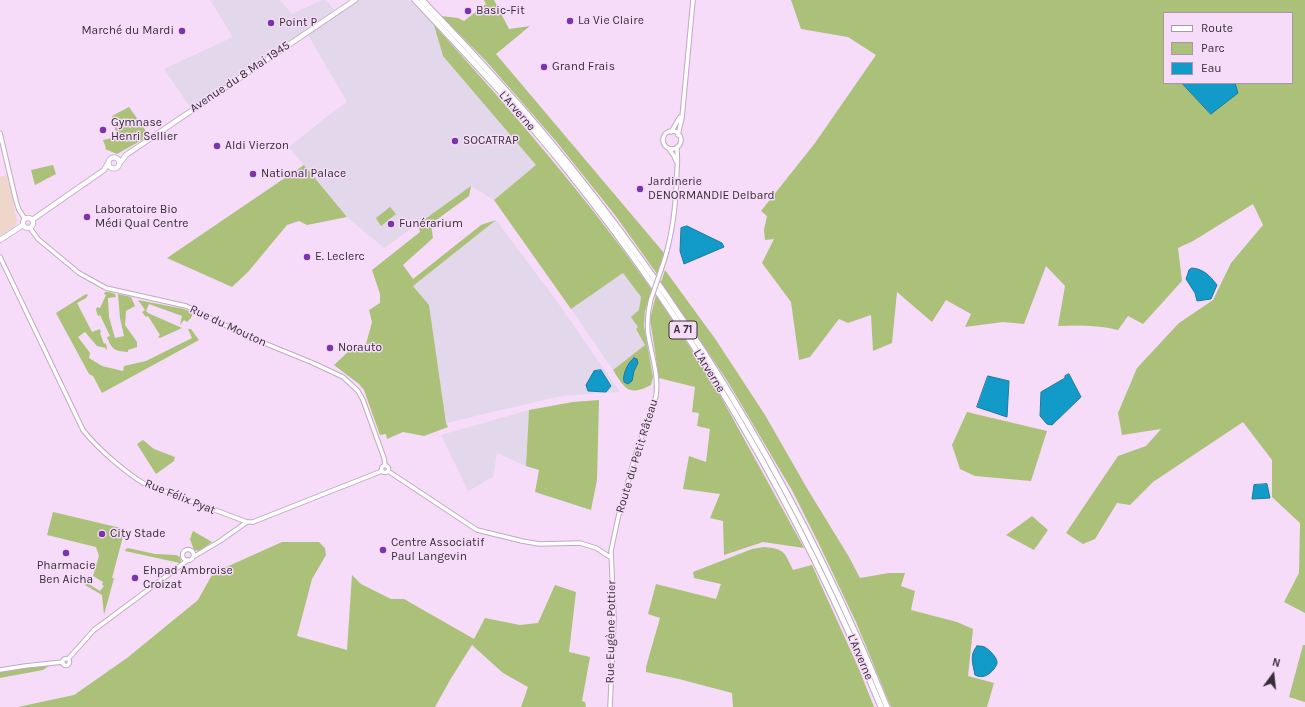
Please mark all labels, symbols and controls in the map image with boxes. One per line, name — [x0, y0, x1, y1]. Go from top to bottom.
place label: Basic-Fit — [476, 4, 525, 18]
marker: Basic-Fit — [463, 6, 473, 16]
legend — [1163, 12, 1293, 84]
place label: La Vie Claire — [578, 14, 644, 28]
place label: Point P — [279, 16, 317, 30]
marker: La Vie Claire — [565, 16, 575, 26]
marker: Point P — [266, 18, 276, 28]
text: Route — [1201, 21, 1233, 35]
place label: Marché du Mardi — [81, 24, 174, 38]
marker: Marché du Mardi — [177, 26, 187, 36]
street label: Avenue du 8 Mai 1945 — [187, 38, 293, 116]
text: Parc — [1201, 41, 1225, 55]
place label: Grand Frais — [552, 60, 615, 74]
text: Eau — [1201, 61, 1222, 75]
marker: Grand Frais — [539, 62, 549, 72]
street label: L'Arverne — [496, 88, 538, 134]
place label: Gymnase Henri Sellier — [111, 116, 177, 144]
marker: Gymnase Henri Sellier — [98, 125, 108, 135]
place label: SOCATRAP — [463, 134, 519, 148]
marker: SOCATRAP — [450, 136, 460, 146]
place label: Aldi Vierzon — [225, 139, 289, 153]
marker: Aldi Vierzon — [212, 141, 222, 151]
place label: National Palace — [261, 167, 346, 181]
marker: National Palace — [248, 169, 258, 179]
place label: Jardinerie DENORMANDIE Delbard — [648, 175, 775, 203]
marker: Jardinerie DENORMANDIE Delbard — [635, 184, 645, 194]
place label: Laboratoire Bio Médi Qual Centre — [95, 203, 189, 231]
marker: Laboratoire Bio Médi Qual Centre — [82, 212, 92, 222]
place label: Funérarium — [399, 217, 463, 231]
marker: Funérarium — [386, 219, 396, 229]
place label: E. Leclerc — [315, 250, 365, 264]
marker: E. Leclerc — [302, 252, 312, 262]
street label: Rue du Mouton — [187, 302, 269, 350]
road number: A 71 — [669, 321, 697, 339]
place label: Norauto — [338, 341, 382, 355]
marker: Norauto — [325, 343, 335, 353]
street label: L'Arverne — [690, 347, 728, 395]
street label: Route du Petit Râteau — [613, 397, 661, 515]
street label: Rue Félix Pyat — [143, 476, 217, 518]
place label: City Stade — [110, 527, 166, 541]
marker: City Stade — [97, 529, 107, 539]
place label: Centre Associatif Paul Langevin — [391, 536, 484, 564]
marker: Centre Associatif Paul Langevin — [378, 545, 388, 555]
marker: Pharmacie Ben Aicha — [61, 548, 71, 558]
place label: Pharmacie Ben Aicha — [37, 559, 95, 587]
place label: Ehpad Ambroise Croizat — [143, 564, 233, 592]
marker: Ehpad Ambroise Croizat — [130, 573, 140, 583]
street label: Rue Eugène Pottier — [603, 580, 619, 684]
street label: L'Arverne — [844, 632, 876, 682]
north arrow — [1253, 655, 1293, 695]
text: N — [1271, 656, 1282, 670]

